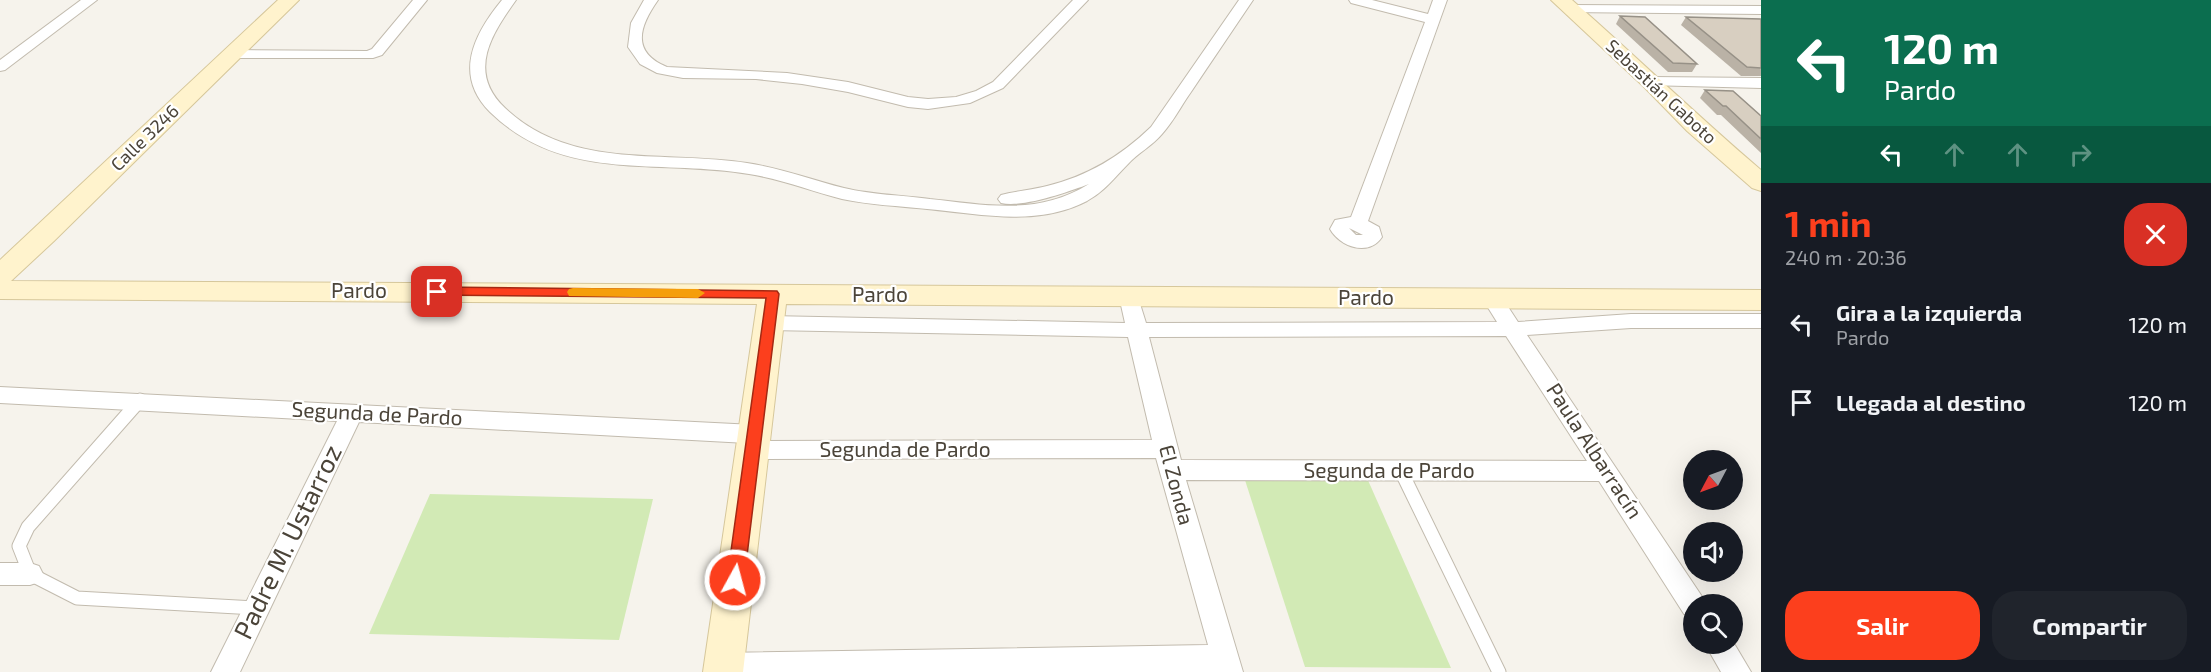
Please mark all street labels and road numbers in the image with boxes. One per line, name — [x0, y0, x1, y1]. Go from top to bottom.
street label: Sebastián Gaboto — [1602, 34, 1722, 148]
street label: Calle 3246 — [106, 99, 183, 175]
street label: Pardo — [331, 277, 387, 302]
street label: Pardo — [852, 281, 908, 306]
street label: Pardo — [1338, 284, 1394, 309]
street label: Paula Albarracín — [1542, 378, 1648, 523]
street label: Segunda de Pardo — [291, 396, 463, 429]
street label: Segunda de Pardo — [819, 436, 991, 461]
street label: Padre M. Ustarroz — [226, 439, 347, 643]
street label: El Zonda — [1155, 442, 1200, 527]
street label: Segunda de Pardo — [1303, 457, 1475, 482]

